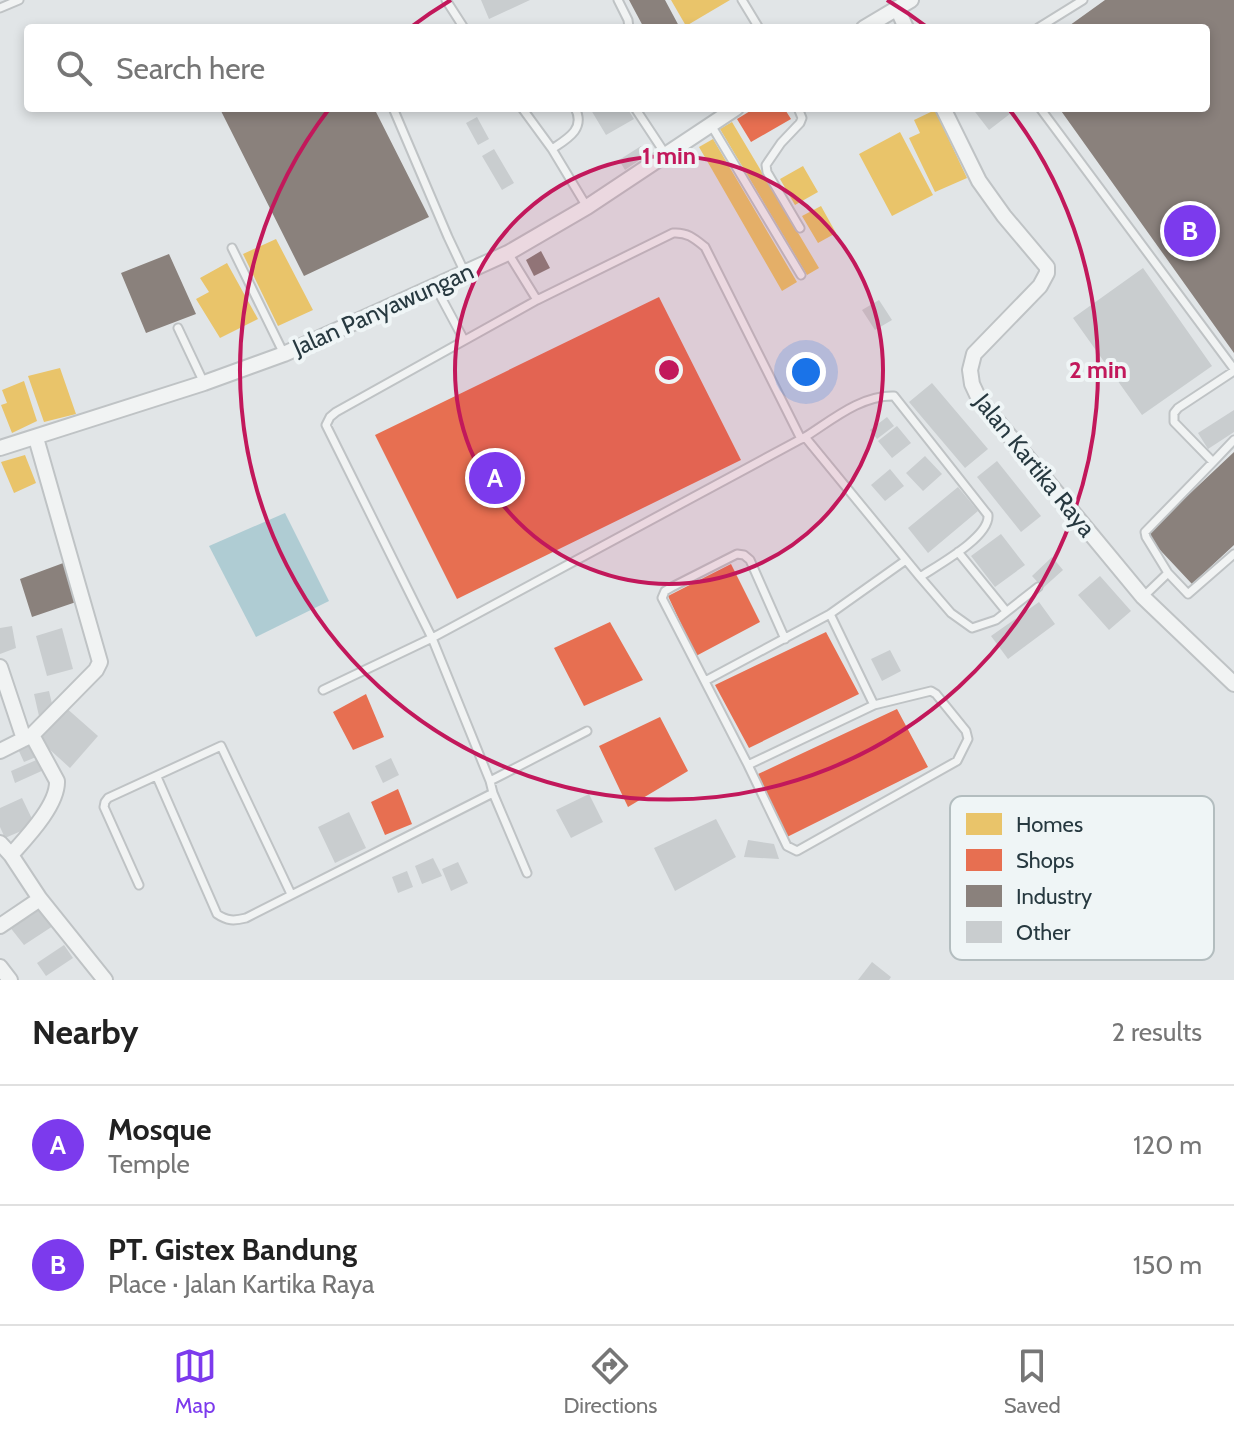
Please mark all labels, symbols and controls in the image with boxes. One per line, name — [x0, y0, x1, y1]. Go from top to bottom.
search box — [24, 24, 1210, 112]
icon: search — [52, 46, 96, 90]
text: Search here — [116, 50, 265, 87]
text: 1 min — [642, 141, 696, 170]
pin: B — [1164, 201, 1216, 261]
street label: Jalan Panyawungan — [287, 256, 478, 362]
your location — [786, 352, 826, 392]
text: 2 min — [1069, 355, 1127, 384]
centre of rings — [655, 356, 683, 384]
street label: Jalan Kartika Raya — [968, 387, 1102, 543]
pin: A — [469, 448, 521, 508]
legend — [950, 796, 1214, 960]
text: Homes — [1016, 811, 1083, 838]
text: Shops — [1016, 847, 1074, 874]
text: Industry — [1016, 883, 1092, 910]
text: Other — [1016, 919, 1071, 946]
text: Nearby — [32, 1011, 139, 1053]
text: 2 results — [1111, 1016, 1202, 1048]
text: Mosque — [108, 1111, 212, 1148]
text: A — [50, 1129, 66, 1161]
text: 120 m — [1133, 1129, 1202, 1161]
text: Temple — [108, 1148, 190, 1180]
text: PT. Gistex Bandung — [108, 1231, 357, 1268]
text: B — [50, 1249, 66, 1281]
text: 150 m — [1133, 1249, 1202, 1281]
text: Place · Jalan Kartika Raya — [108, 1268, 375, 1300]
tab: Map — [173, 1344, 217, 1419]
tab: Directions — [563, 1344, 657, 1419]
tab: Saved — [1004, 1344, 1061, 1419]

